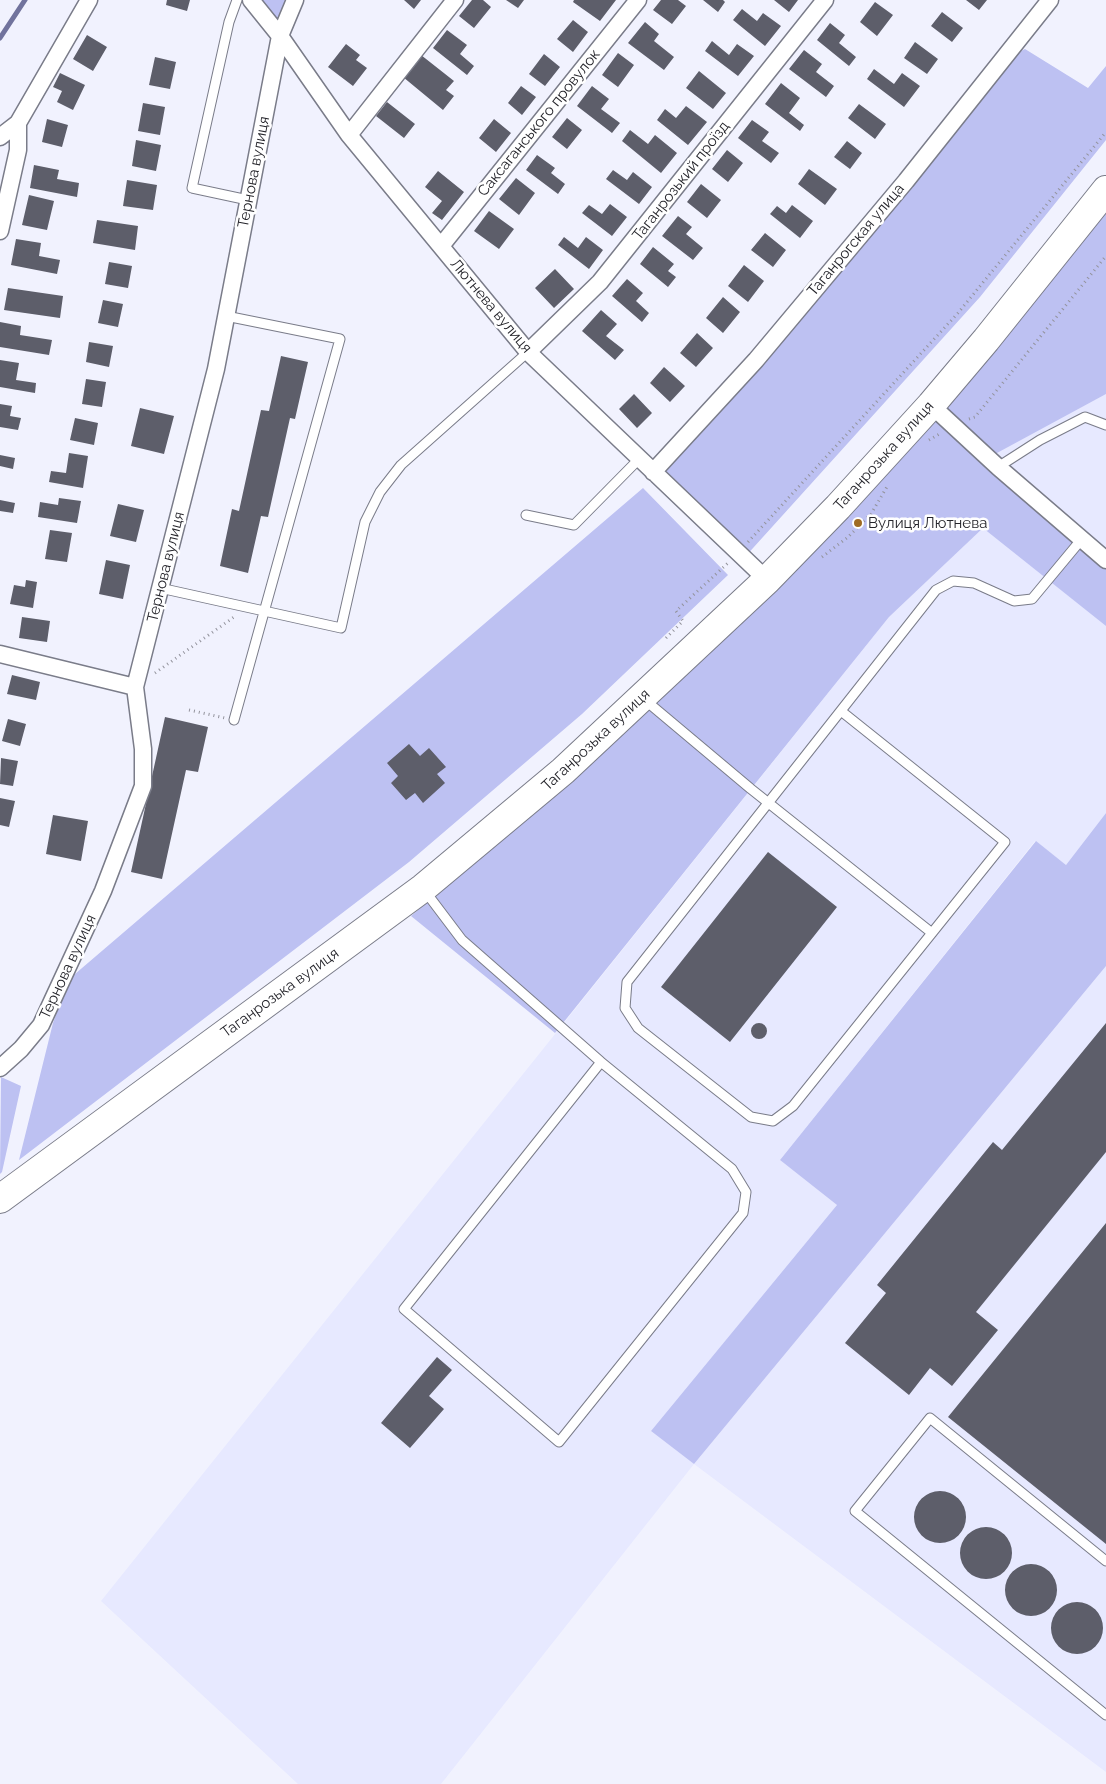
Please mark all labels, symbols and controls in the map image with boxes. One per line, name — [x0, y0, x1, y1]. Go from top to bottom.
street label: Саксаганського провулок — [474, 46, 604, 200]
street label: Тернова вулиця — [234, 115, 274, 229]
street label: Таганрозький проїзд — [629, 118, 733, 244]
street label: Таганрогская улица — [804, 180, 908, 300]
street label: Лютнева вулиця — [446, 255, 536, 357]
street label: Таганрозька вулиця — [830, 398, 938, 514]
street label: Тернова вулиця — [144, 510, 188, 624]
place label: Вулиця Лютнева — [868, 514, 987, 532]
marker: Вулиця Лютнева — [852, 517, 864, 529]
street label: Таганрозька вулиця — [538, 685, 654, 795]
street label: Тернова вулиця — [36, 912, 100, 1022]
street label: Таганрозька вулиця — [218, 944, 342, 1042]

